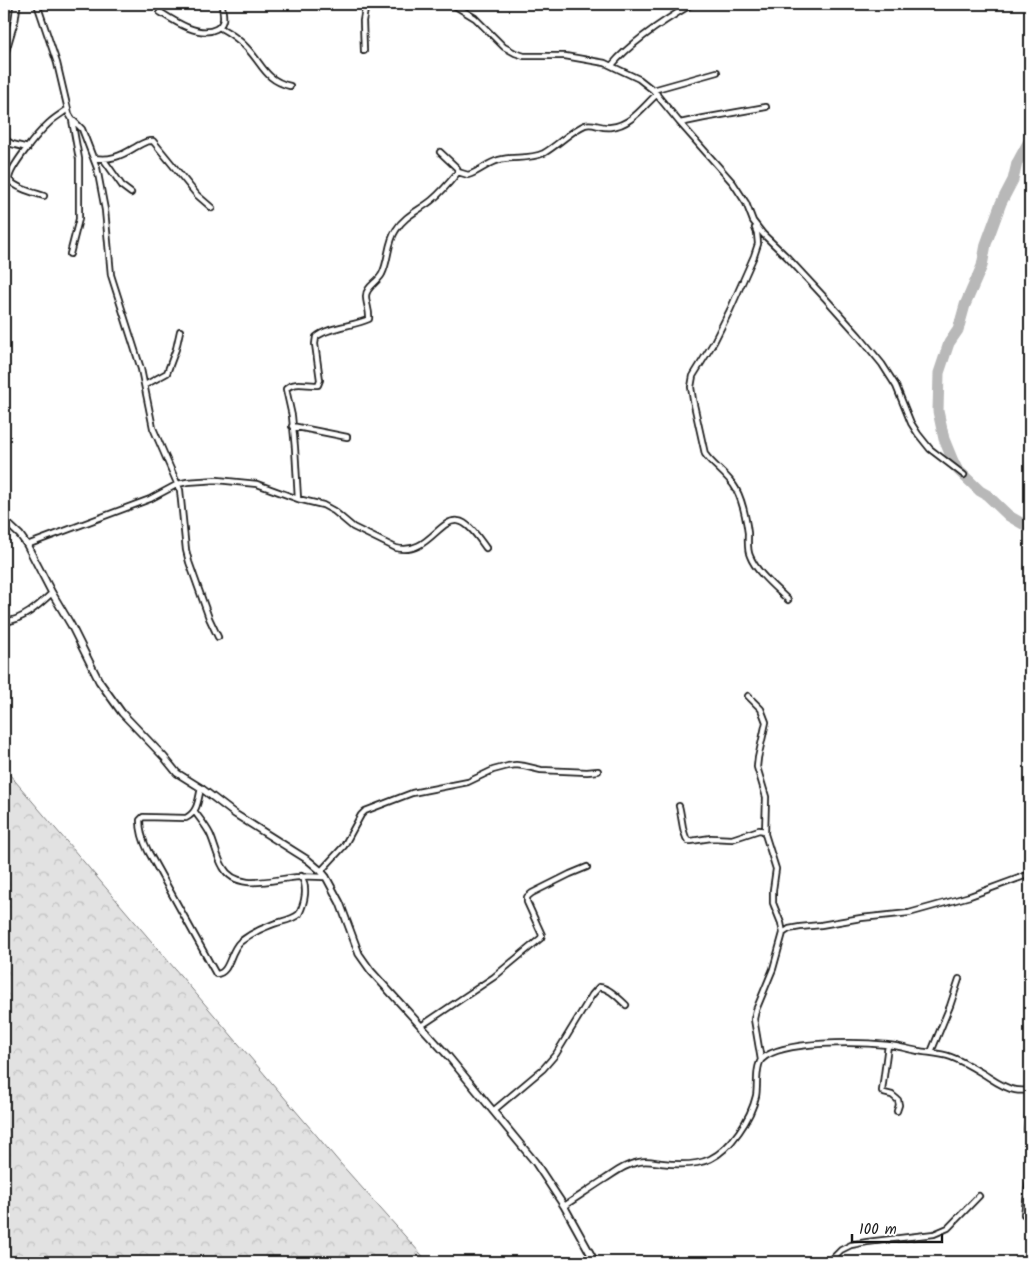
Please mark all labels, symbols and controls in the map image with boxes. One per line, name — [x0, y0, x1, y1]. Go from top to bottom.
scale bar — [852, 1211, 942, 1243]
text: 100 m — [859, 1218, 897, 1242]

